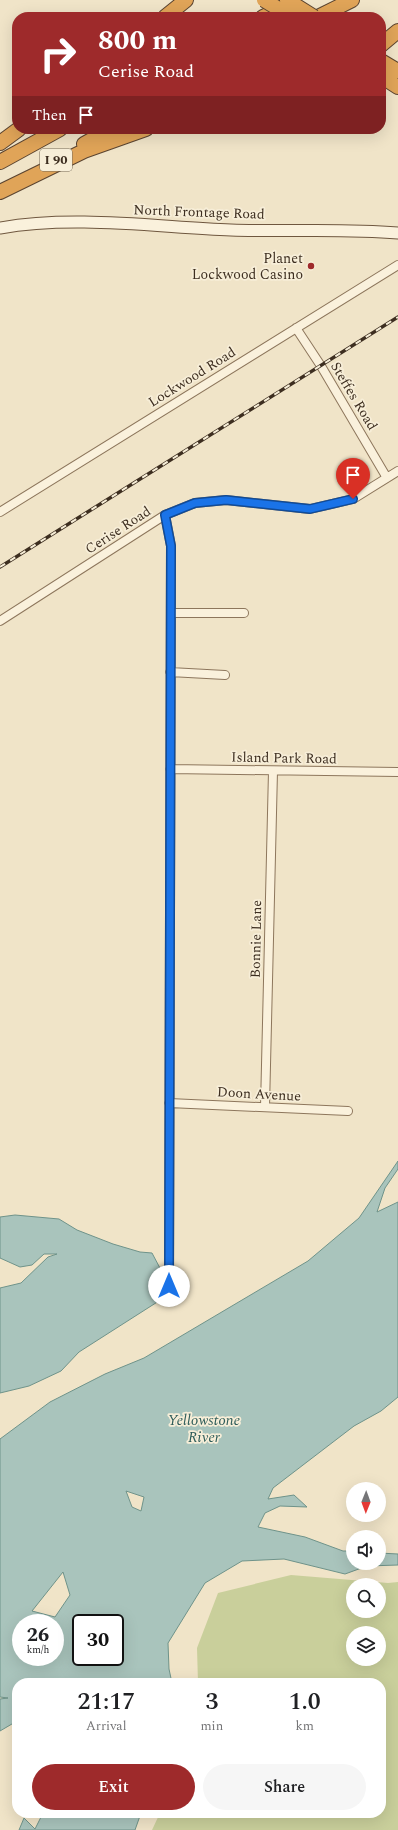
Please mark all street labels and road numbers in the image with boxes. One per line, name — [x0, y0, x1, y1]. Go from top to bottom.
road number: I 90 — [40, 149, 72, 171]
street label: North Frontage Road — [133, 199, 265, 225]
street label: Lockwood Road — [144, 342, 240, 412]
street label: Steffes Road — [325, 358, 383, 434]
street label: Cerise Road — [81, 501, 155, 559]
street label: Island Park Road — [231, 747, 337, 769]
street label: Bonnie Lane — [245, 899, 267, 978]
street label: Doon Avenue — [217, 1081, 302, 1107]

